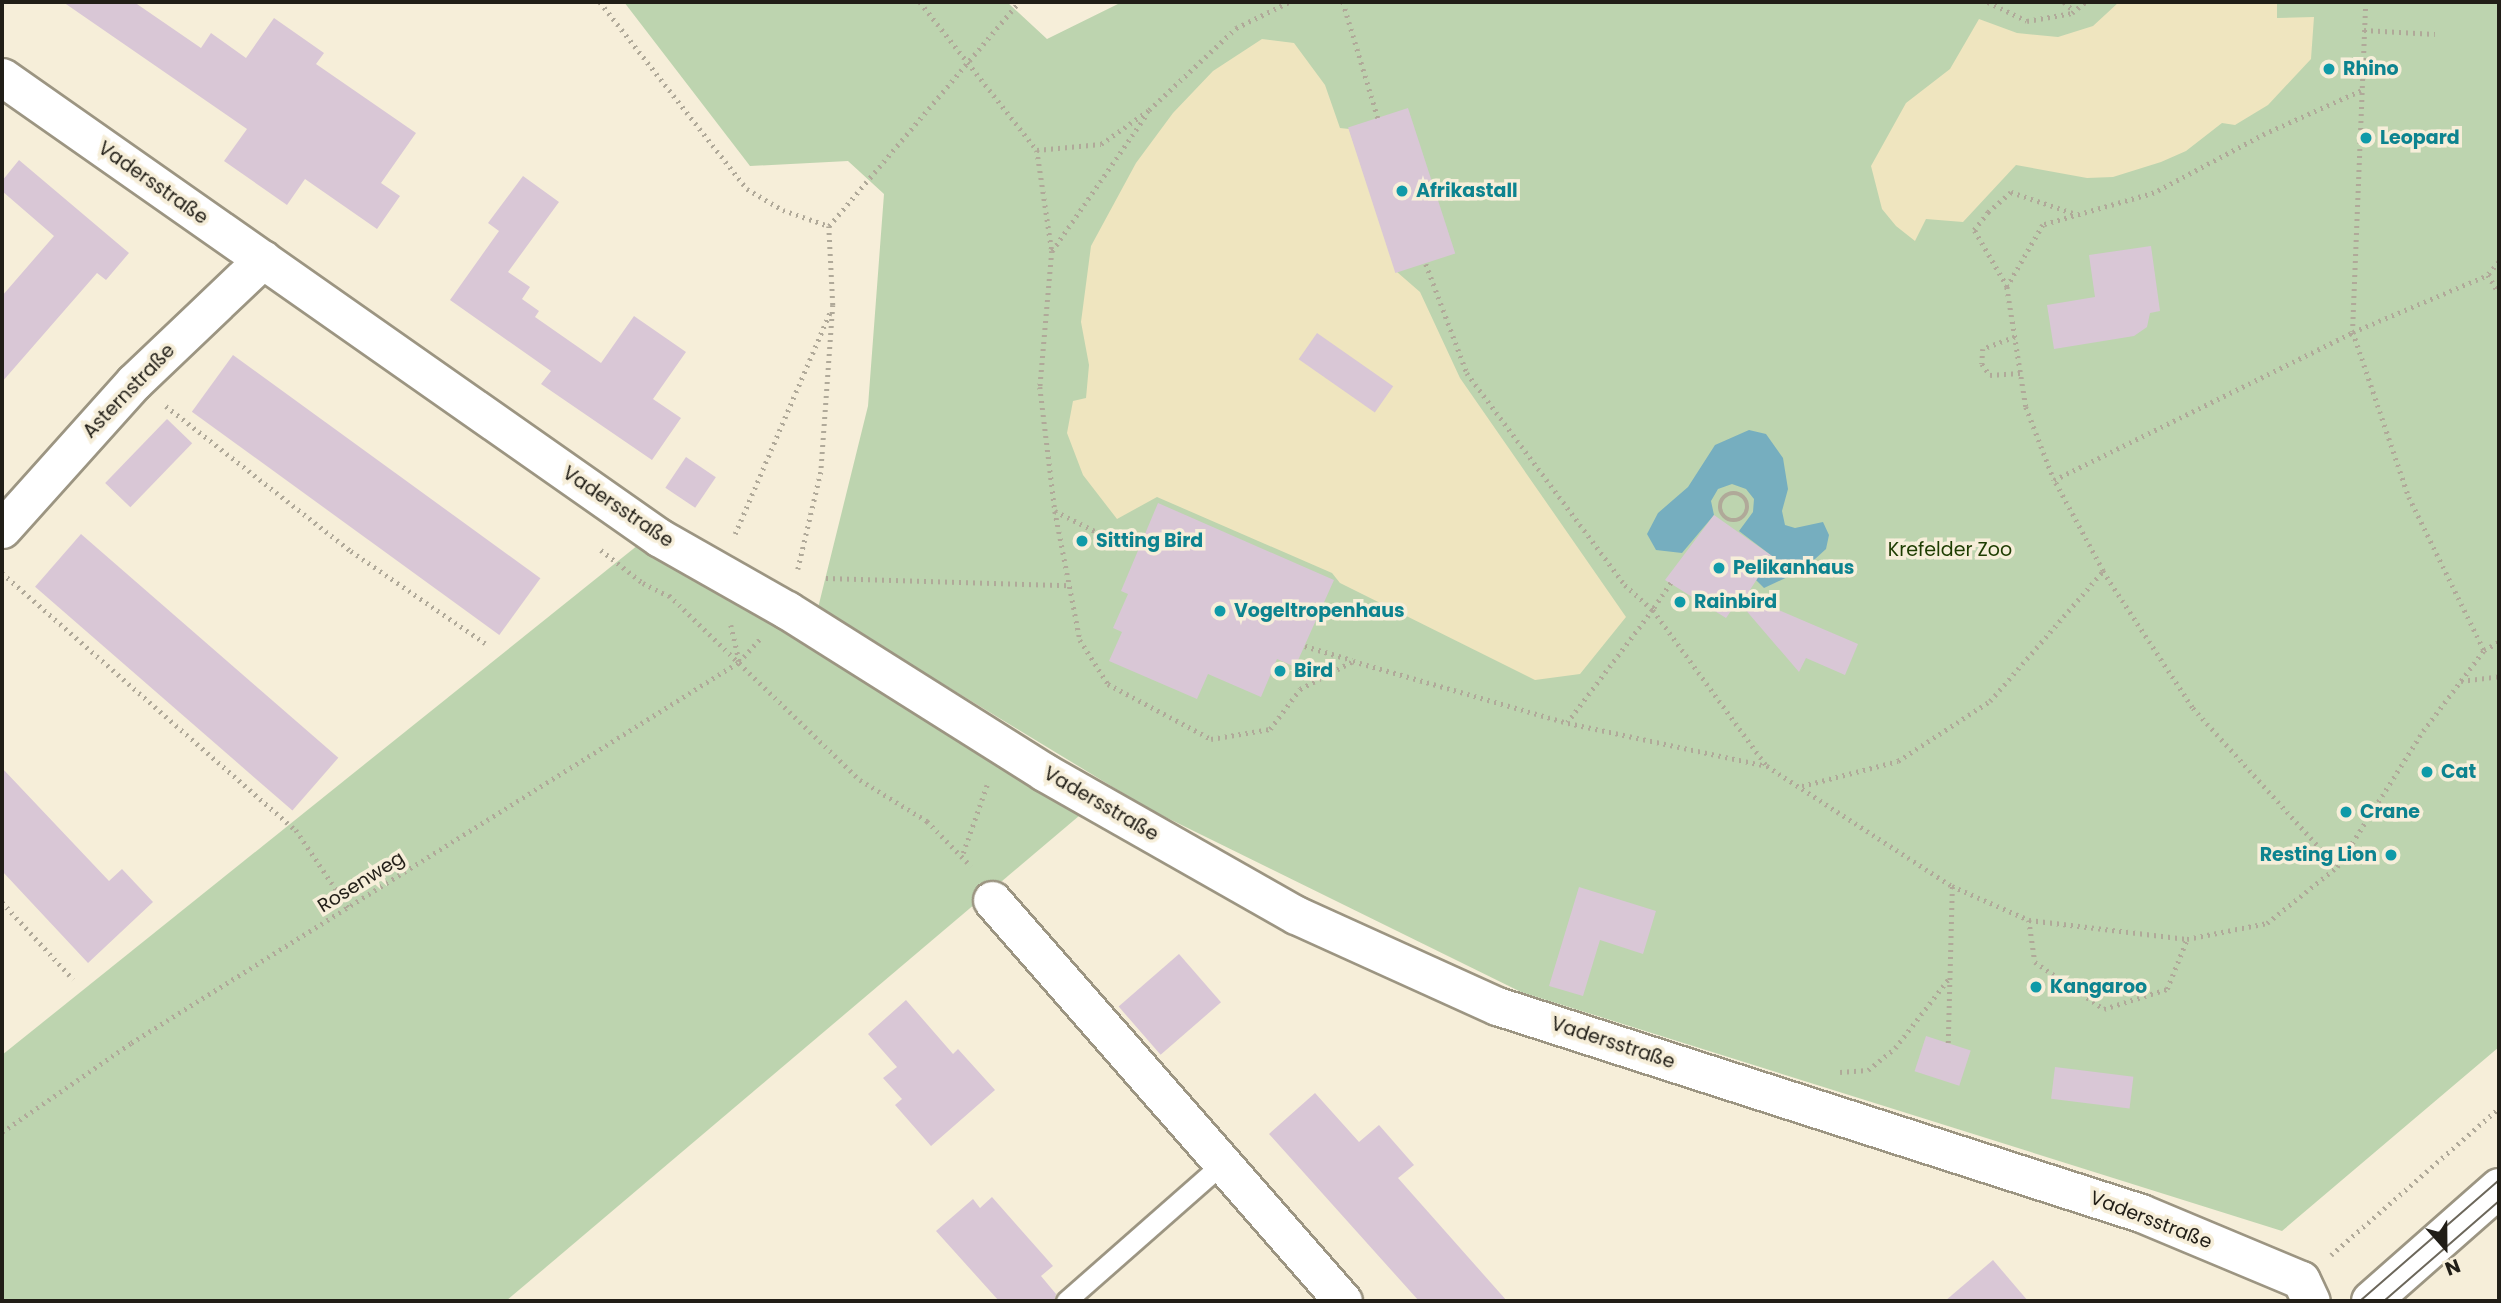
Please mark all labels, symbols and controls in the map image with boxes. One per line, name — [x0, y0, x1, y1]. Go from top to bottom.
place label: Rhino — [2343, 58, 2399, 80]
marker: Rhino — [2321, 61, 2337, 77]
place label: Leopard — [2380, 127, 2460, 149]
marker: Leopard — [2358, 130, 2374, 146]
street label: Vadersstraße — [94, 137, 212, 229]
place label: Afrikastall — [1416, 180, 1518, 202]
marker: Afrikastall — [1394, 183, 1410, 199]
street label: Asternstraße — [78, 339, 180, 443]
street label: Vadersstraße — [558, 462, 678, 552]
place label: Sitting Bird — [1096, 530, 1203, 552]
marker: Sitting Bird — [1074, 533, 1090, 549]
park label: Krefelder Zoo — [1888, 539, 2012, 561]
place label: Pelikanhaus — [1733, 557, 1854, 579]
marker: Pelikanhaus — [1711, 560, 1727, 576]
place label: Rainbird — [1694, 591, 1777, 613]
marker: Rainbird — [1672, 594, 1688, 610]
place label: Vogeltropenhaus — [1234, 600, 1405, 622]
marker: Vogeltropenhaus — [1212, 603, 1228, 619]
place label: Bird — [1294, 660, 1333, 682]
marker: Bird — [1272, 663, 1288, 679]
place label: Cat — [2441, 761, 2476, 783]
street label: Vadersstraße — [1040, 762, 1162, 846]
marker: Cat — [2419, 764, 2435, 780]
place label: Crane — [2360, 801, 2420, 823]
marker: Crane — [2338, 804, 2354, 820]
place label: Resting Lion — [2260, 844, 2377, 866]
street label: Rosenweg — [314, 846, 408, 918]
marker: Resting Lion — [2383, 847, 2399, 863]
place label: Kangaroo — [2050, 976, 2147, 998]
marker: Kangaroo — [2028, 979, 2044, 995]
street label: Vadersstraße — [1548, 1012, 1678, 1074]
street label: Vadersstraße — [2087, 1186, 2215, 1254]
north arrow — [2410, 1212, 2480, 1282]
text: N — [2441, 1252, 2464, 1282]

